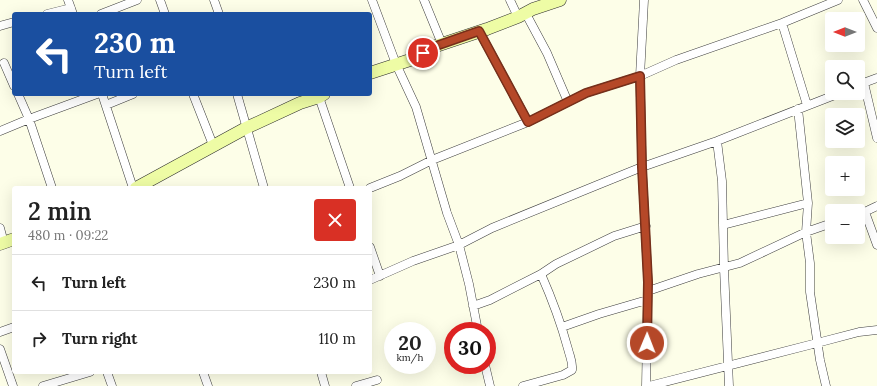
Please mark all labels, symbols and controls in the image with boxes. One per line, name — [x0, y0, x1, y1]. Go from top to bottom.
north arrow — [825, 12, 865, 52]
map controls — [825, 12, 865, 244]
text: 230 m — [94, 25, 176, 61]
icon: left — [28, 28, 80, 80]
pin — [406, 36, 440, 70]
icon: arrive — [412, 42, 434, 64]
text: Turn left — [94, 60, 167, 83]
button: search — [825, 60, 865, 100]
button: layers — [825, 108, 865, 148]
button: + — [825, 156, 865, 196]
text: 2 min — [28, 196, 92, 227]
button: close — [314, 199, 356, 241]
button: − — [825, 204, 865, 244]
text: 480 m · 09:22 — [28, 227, 108, 244]
icon: left — [28, 272, 50, 294]
text: Turn left — [62, 273, 126, 292]
text: 230 m — [313, 273, 356, 292]
speed limit sign: 30 — [444, 322, 496, 374]
position arrow — [626, 322, 668, 364]
icon: right — [28, 328, 50, 350]
text: Turn right — [62, 329, 138, 348]
text: 110 m — [318, 329, 356, 348]
text: 20 — [398, 330, 422, 355]
text: km/h — [396, 351, 424, 364]

